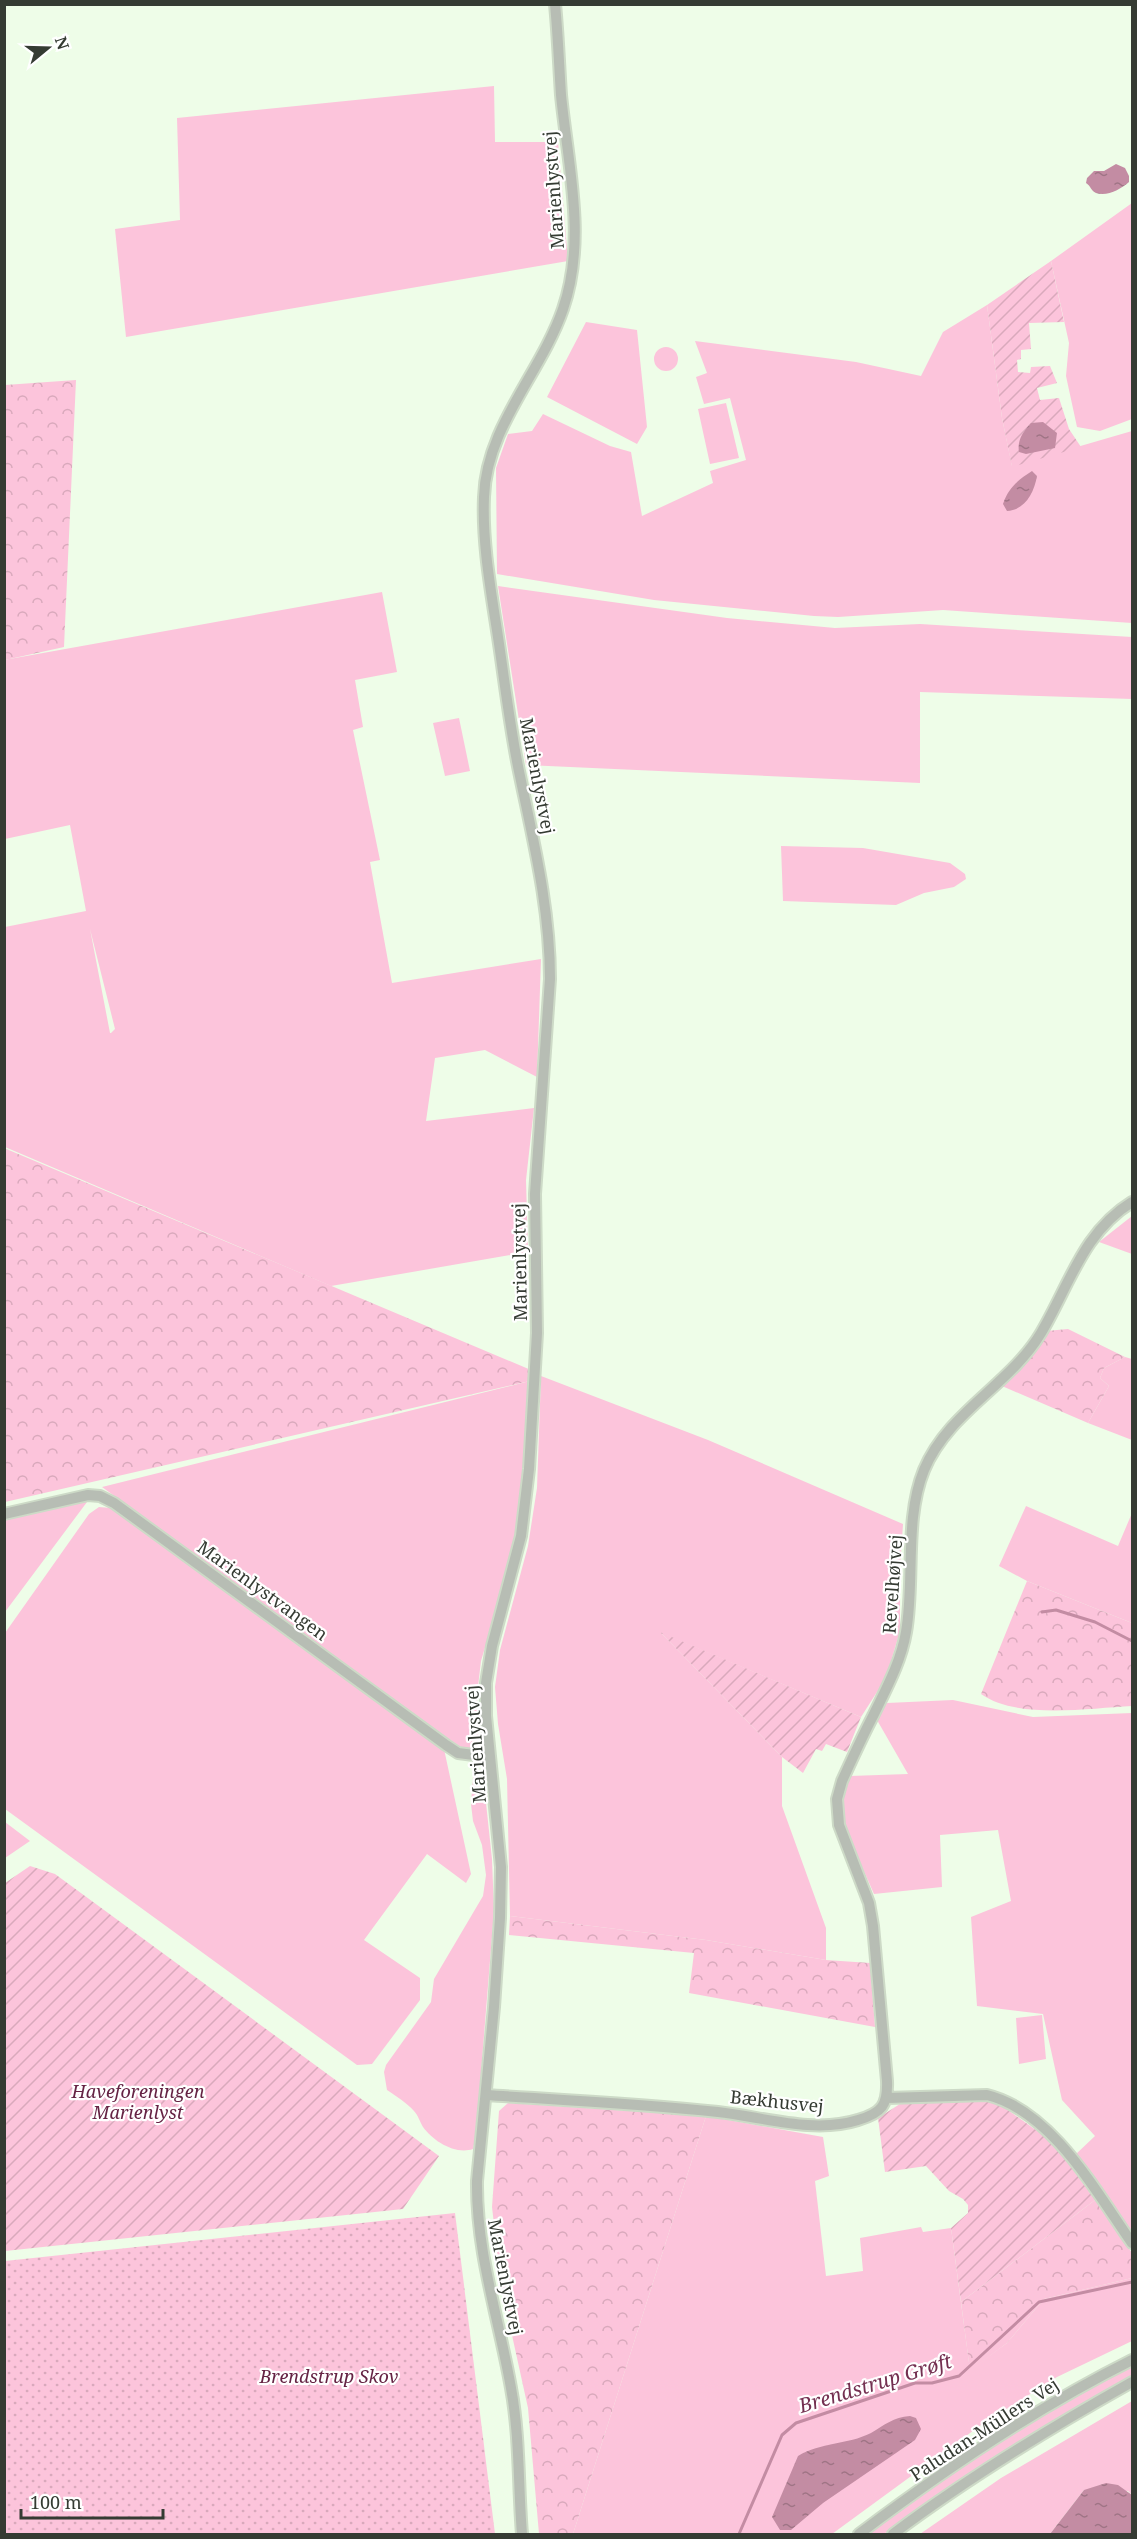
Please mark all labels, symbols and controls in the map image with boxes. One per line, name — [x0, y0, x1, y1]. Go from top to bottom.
north arrow — [18, 18, 78, 78]
text: N — [50, 34, 75, 53]
street label: Marienlystvej — [537, 130, 569, 250]
street label: Marienlystvej — [515, 716, 561, 836]
street label: Marienlystvej — [506, 1203, 532, 1321]
street label: Revelhøjvej — [877, 1533, 907, 1635]
street label: Marienlystvangen — [193, 1535, 333, 1646]
street label: Marienlystvej — [459, 1684, 491, 1804]
park label: Haveforeningen Marienlyst — [71, 2079, 205, 2124]
street label: Bækhusvej — [729, 2084, 825, 2118]
street label: Marienlystvej — [483, 2217, 529, 2337]
water label: Brendstrup Grøft — [794, 2347, 955, 2419]
park label: Brendstrup Skov — [259, 2364, 399, 2388]
street label: Paludan-Müllers Vej — [905, 2372, 1063, 2486]
scale bar — [21, 2482, 164, 2520]
text: 100 m — [30, 2490, 82, 2514]

